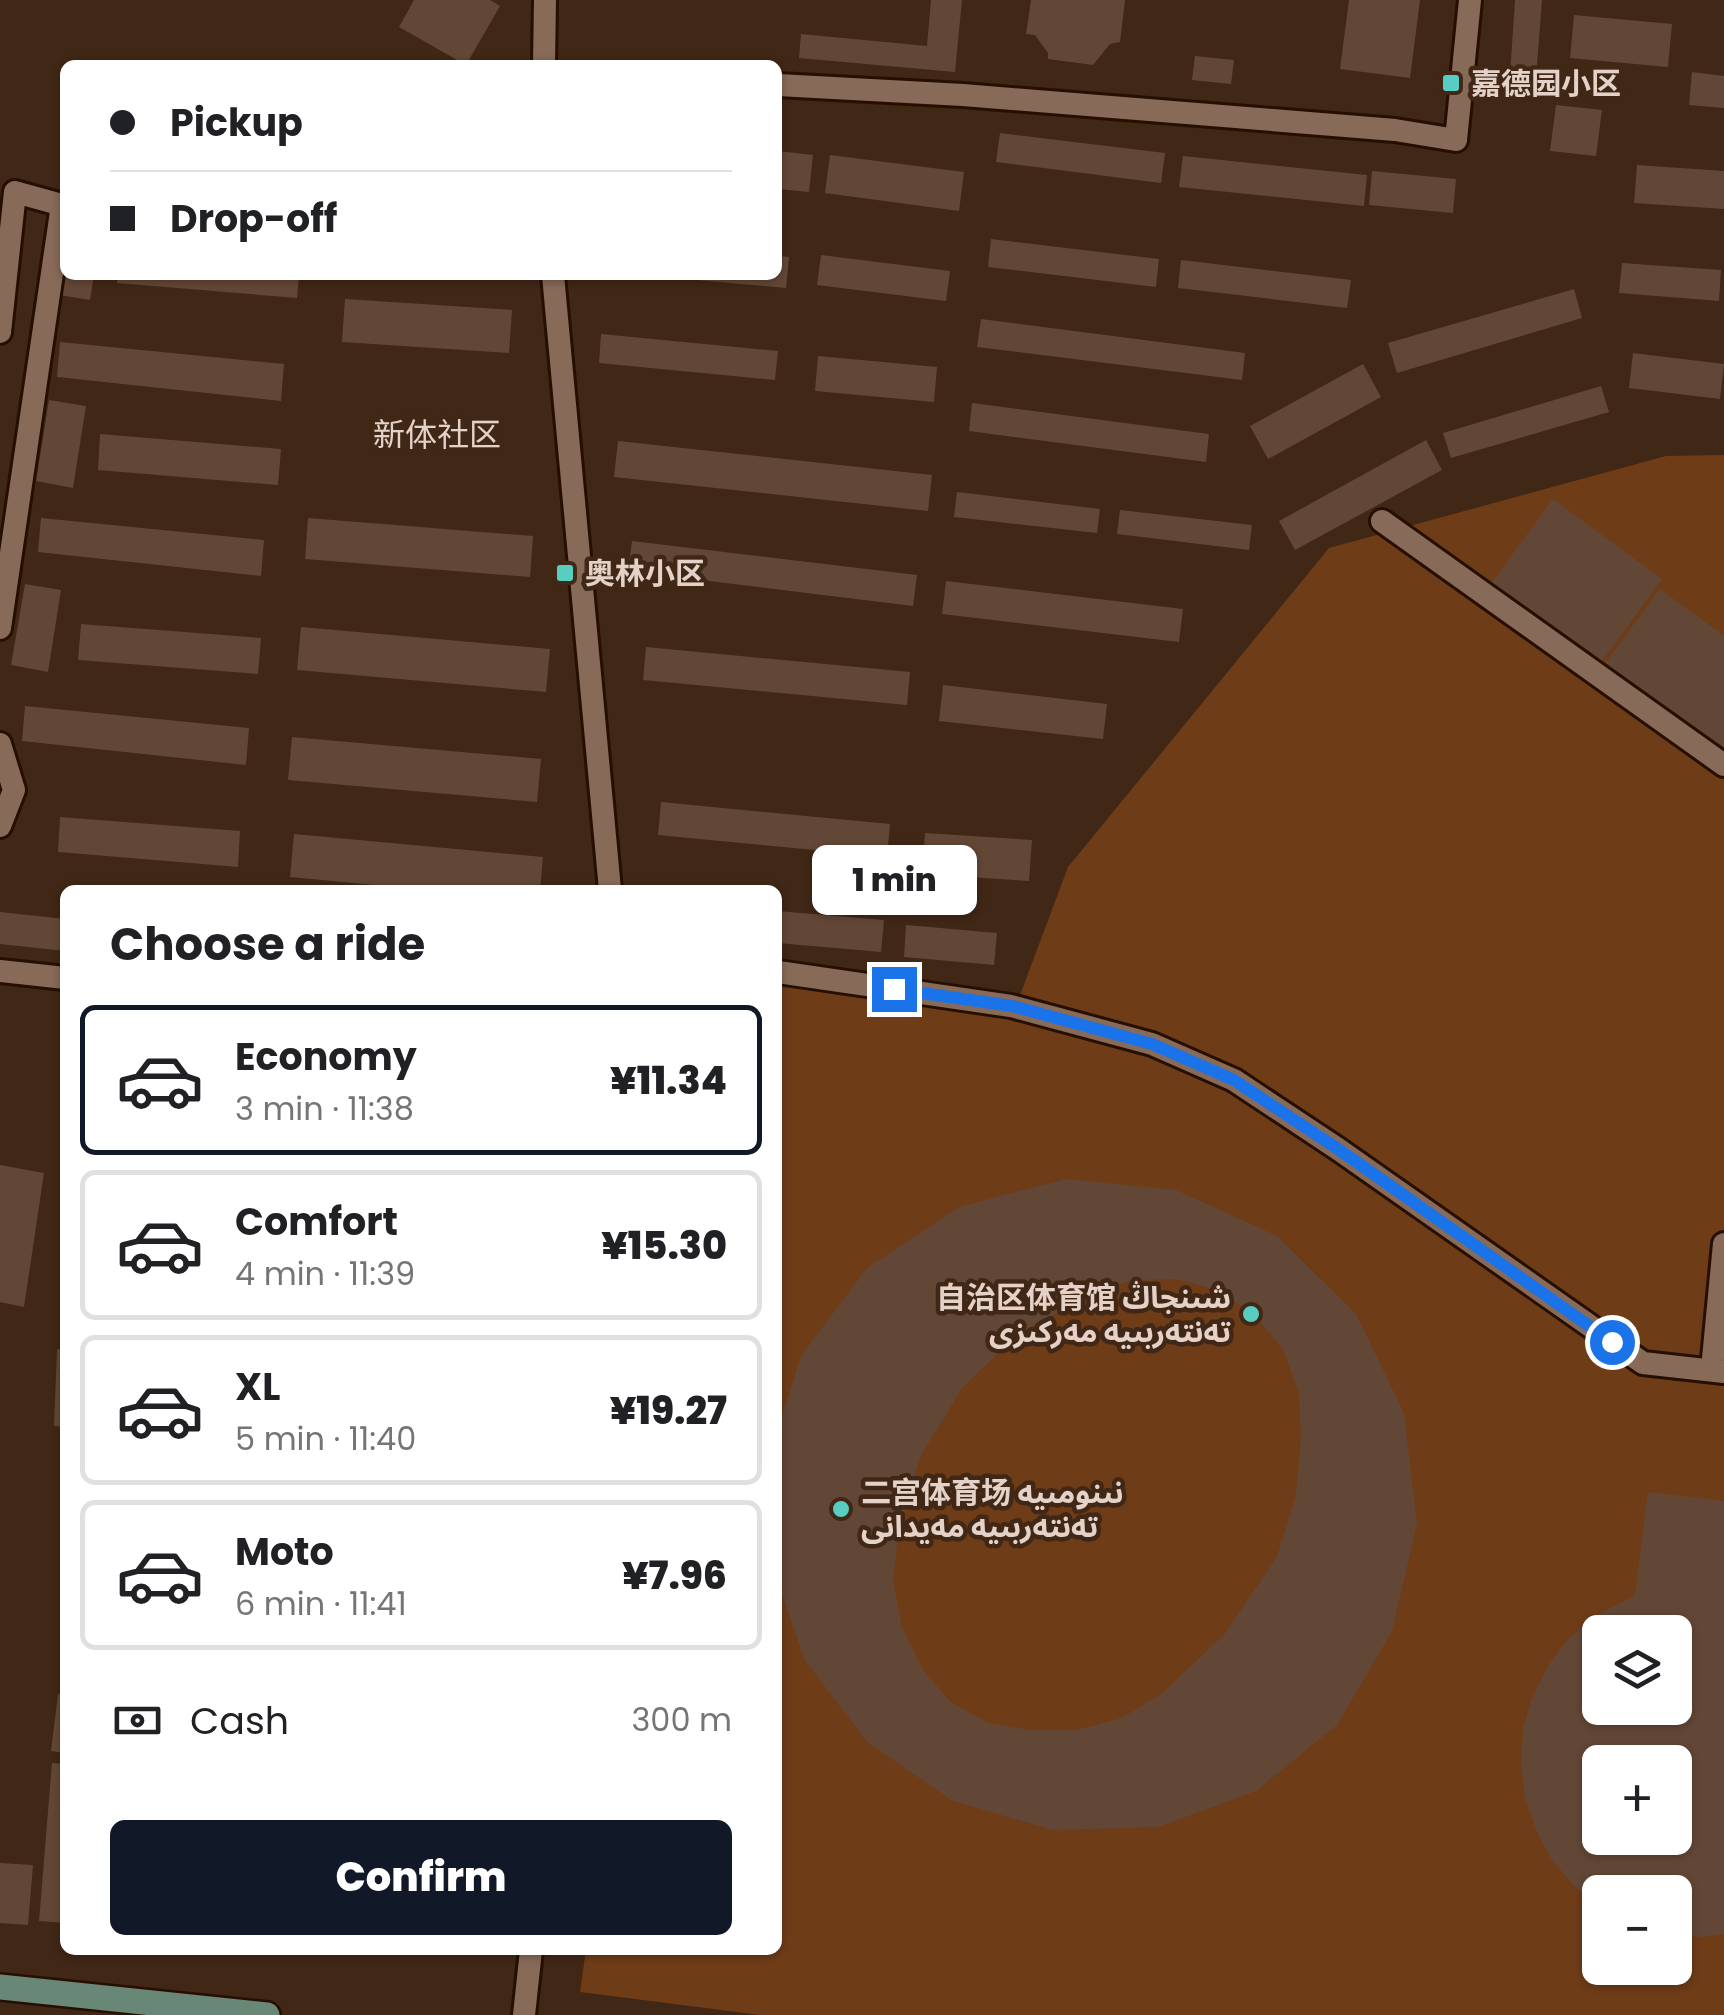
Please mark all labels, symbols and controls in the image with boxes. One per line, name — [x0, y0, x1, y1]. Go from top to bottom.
place label: 嘉德园小区 — [1471, 62, 1621, 105]
marker: 嘉德园小区 — [1440, 72, 1462, 94]
text: Pickup — [170, 96, 303, 149]
text: Drop-off — [170, 192, 338, 245]
district label: 新体社区 — [373, 412, 501, 457]
place label: 奥林小区 — [585, 552, 705, 595]
marker: 奥林小区 — [554, 562, 576, 584]
callout: 1 min — [812, 844, 976, 914]
text: 1 min — [852, 857, 937, 902]
text: Choose a ride — [110, 913, 425, 976]
route end — [872, 967, 917, 1012]
text: Economy — [235, 1030, 417, 1083]
icon: car — [115, 1035, 205, 1125]
text: ¥11.34 — [610, 1054, 727, 1107]
text: 3 min · 11:38 — [235, 1086, 414, 1131]
text: Comfort — [235, 1195, 398, 1248]
icon: car — [115, 1200, 205, 1290]
text: ¥15.30 — [601, 1219, 727, 1272]
text: 4 min · 11:39 — [235, 1251, 415, 1296]
place label: 自治区体育馆 شىنجاڭ تەنتەربىيە مەركىزى — [936, 1276, 1231, 1353]
marker: 自治区体育馆 شىنجاڭ تەنتەربىيە مەركىزى — [1240, 1303, 1262, 1325]
route start — [1590, 1320, 1635, 1365]
text: XL — [235, 1360, 280, 1413]
icon: car — [115, 1365, 205, 1455]
text: ¥19.27 — [610, 1384, 727, 1437]
text: 5 min · 11:40 — [235, 1416, 416, 1461]
place label: 二宫体育场 نىنومىيە تەنتەربىيە مەيدانى — [861, 1471, 1124, 1548]
marker: 二宫体育场 نىنومىيە تەنتەربىيە مەيدانى — [830, 1498, 852, 1520]
text: Moto — [235, 1525, 334, 1578]
icon: car — [115, 1530, 205, 1620]
text: ¥7.96 — [622, 1549, 727, 1602]
text: 6 min · 11:41 — [235, 1581, 407, 1626]
map controls — [1582, 1615, 1692, 1985]
button: layers — [1582, 1615, 1692, 1725]
icon: cash — [110, 1693, 165, 1748]
text: Cash — [190, 1694, 289, 1747]
text: 300 m — [631, 1697, 732, 1742]
button: + — [1582, 1745, 1692, 1855]
button: Confirm — [110, 1820, 732, 1935]
button: − — [1582, 1875, 1692, 1985]

